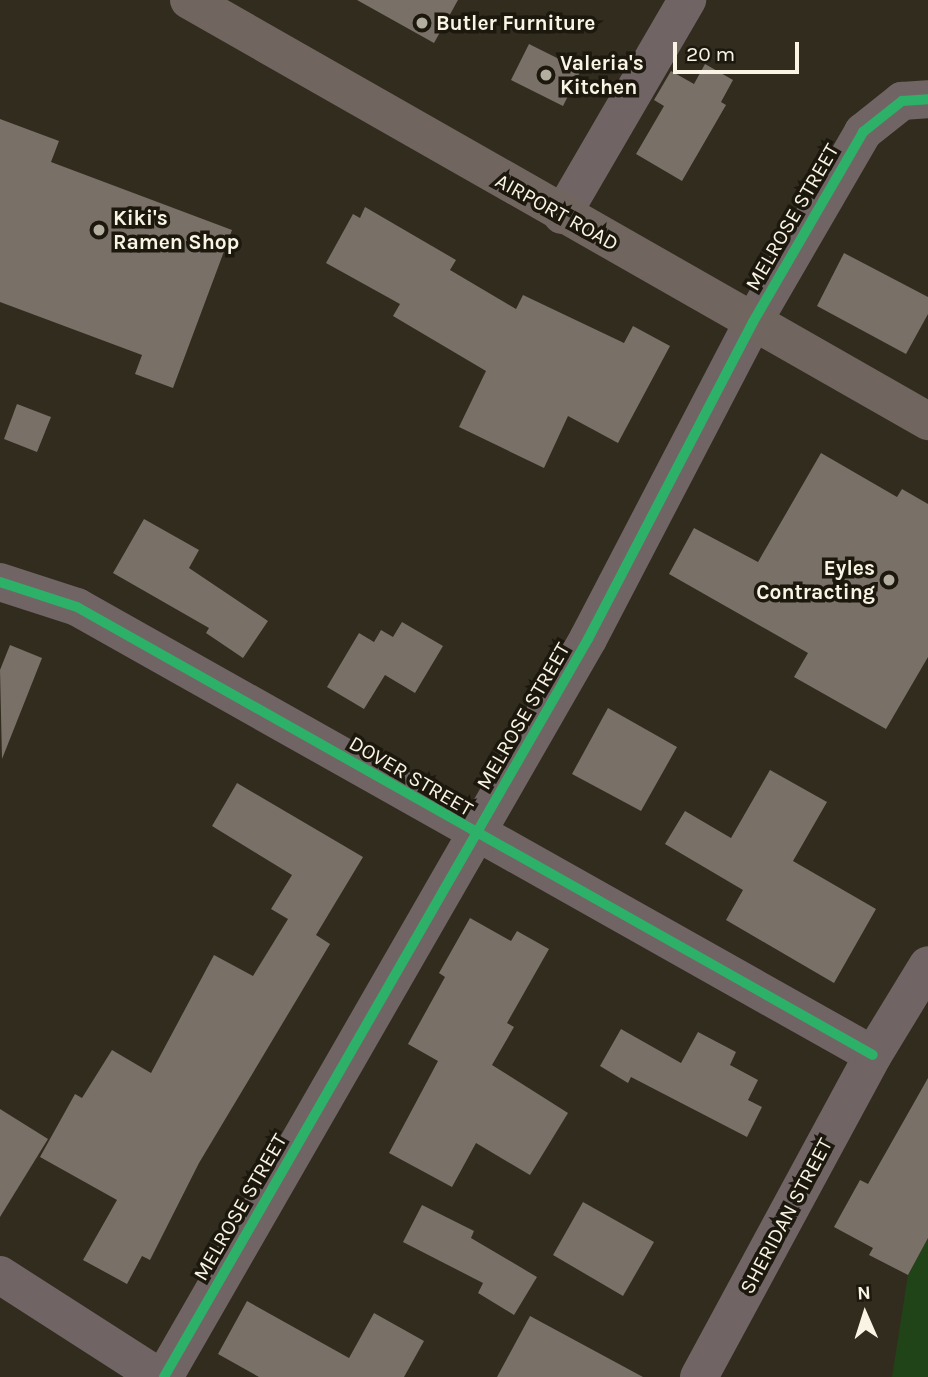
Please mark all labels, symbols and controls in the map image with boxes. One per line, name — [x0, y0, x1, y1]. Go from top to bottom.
place label: Butler Furniture — [436, 10, 595, 36]
marker: Butler Furniture — [414, 15, 430, 31]
scale bar — [676, 28, 802, 72]
text: 20 m — [686, 42, 735, 66]
place label: Valeria's Kitchen — [560, 50, 644, 100]
marker: Valeria's Kitchen — [538, 67, 554, 83]
street label: MELROSE STREET — [740, 139, 844, 295]
street label: AIRPORT ROAD — [491, 168, 623, 256]
place label: Kiki's Ramen Shop — [113, 205, 239, 255]
marker: Kiki's Ramen Shop — [91, 222, 107, 238]
place label: Eyles Contracting — [756, 555, 875, 605]
marker: Eyles Contracting — [881, 572, 897, 588]
street label: MELROSE STREET — [471, 638, 575, 794]
street label: DOVER STREET — [345, 730, 477, 822]
street label: MELROSE STREET — [188, 1129, 292, 1285]
street label: SHERIDAN STREET — [734, 1134, 838, 1298]
north arrow — [830, 1279, 900, 1349]
text: N — [857, 1282, 871, 1304]

